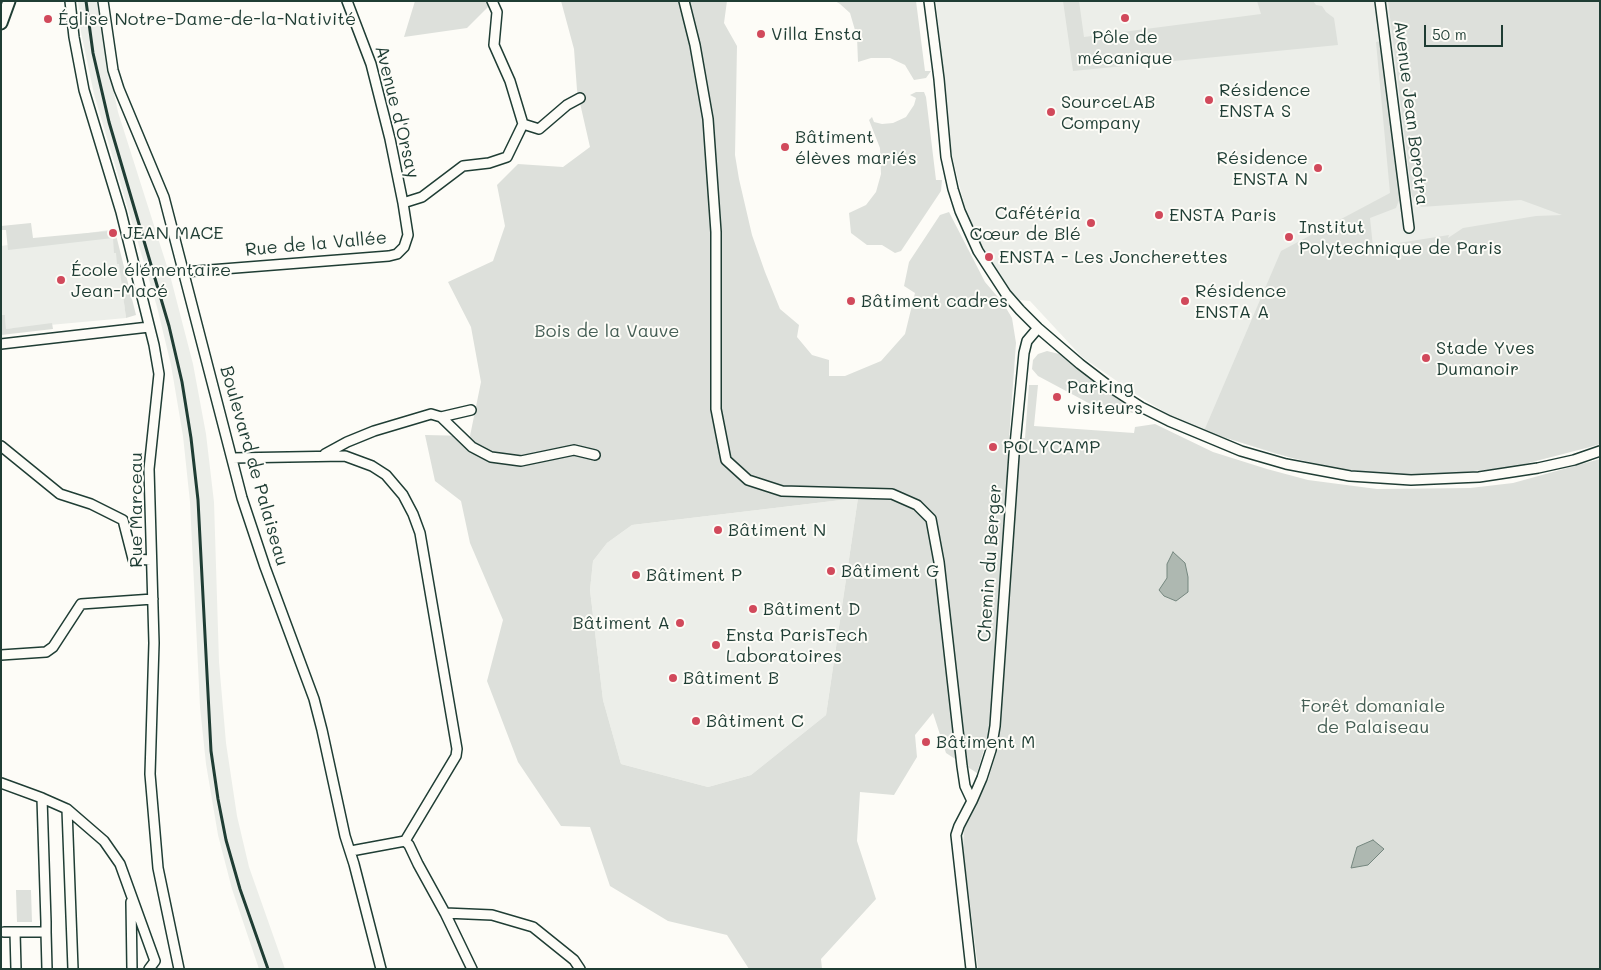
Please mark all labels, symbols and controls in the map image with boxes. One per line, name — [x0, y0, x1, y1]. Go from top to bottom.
place label: Église Notre-Dame-de-la-Nativité — [58, 8, 356, 30]
marker: Pôle de mécanique — [1119, 12, 1131, 24]
marker: Église Notre-Dame-de-la-Nativité — [42, 13, 54, 25]
scale bar — [1426, 15, 1505, 47]
street label: Avenue Jean Borotra — [1389, 20, 1433, 206]
place label: Villa Ensta — [771, 23, 862, 45]
text: 50 m — [1432, 24, 1467, 44]
place label: Pôle de mécanique — [1077, 26, 1173, 68]
marker: Villa Ensta — [755, 28, 767, 40]
street label: Avenue d'Orsay — [370, 43, 424, 181]
place label: Résidence ENSTA S — [1219, 79, 1311, 122]
place label: SourceLAB Company — [1061, 91, 1156, 134]
marker: Résidence ENSTA S — [1203, 94, 1215, 106]
marker: SourceLAB Company — [1045, 106, 1057, 118]
place label: Bâtiment élèves mariés — [795, 126, 917, 168]
marker: Bâtiment élèves mariés — [779, 141, 791, 153]
place label: Résidence ENSTA N — [1216, 147, 1308, 190]
marker: Résidence ENSTA N — [1312, 162, 1324, 174]
place label: Cafétéria Cœur de Blé — [970, 202, 1081, 244]
place label: ENSTA Paris — [1169, 204, 1276, 226]
marker: ENSTA Paris — [1153, 209, 1165, 221]
place label: Institut Polytechnique de Paris — [1299, 216, 1502, 258]
marker: Cafétéria Cœur de Blé — [1085, 217, 1097, 229]
place label: JEAN MACE — [123, 222, 224, 244]
marker: JEAN MACE — [107, 227, 119, 239]
street label: Rue de la Vallée — [244, 227, 388, 261]
marker: Institut Polytechnique de Paris — [1283, 231, 1295, 243]
place label: ENSTA - Les Joncherettes — [999, 246, 1228, 268]
marker: ENSTA - Les Joncherettes — [983, 251, 995, 263]
place label: École élémentaire Jean-Macé — [71, 259, 231, 302]
marker: École élémentaire Jean-Macé — [55, 274, 67, 286]
place label: Résidence ENSTA A — [1195, 280, 1287, 322]
place label: Bâtiment cadres — [861, 290, 1008, 312]
marker: Bâtiment cadres — [845, 295, 857, 307]
marker: Résidence ENSTA A — [1179, 295, 1191, 307]
park label: Bois de la Vauve — [535, 320, 679, 342]
place label: Stade Yves Dumanoir — [1436, 337, 1535, 379]
marker: Stade Yves Dumanoir — [1420, 352, 1432, 364]
street label: Boulevard de Palaiseau — [215, 364, 293, 568]
place label: Parking visiteurs — [1067, 376, 1143, 418]
marker: Parking visiteurs — [1051, 391, 1063, 403]
place label: POLYCAMP — [1003, 436, 1100, 458]
marker: POLYCAMP — [987, 441, 999, 453]
street label: Rue Marceau — [125, 452, 147, 568]
street label: Chemin du Berger — [974, 483, 1006, 643]
place label: Bâtiment N — [728, 519, 826, 541]
marker: Bâtiment N — [712, 524, 724, 536]
place label: Bâtiment G — [841, 560, 939, 582]
place label: Bâtiment P — [646, 564, 742, 586]
marker: Bâtiment G — [825, 565, 837, 577]
marker: Bâtiment P — [630, 569, 642, 581]
place label: Bâtiment D — [763, 598, 860, 620]
marker: Bâtiment D — [747, 603, 759, 615]
place label: Bâtiment A — [573, 612, 670, 634]
marker: Bâtiment A — [674, 617, 686, 629]
place label: Ensta ParisTech Laboratoires — [726, 624, 867, 666]
marker: Ensta ParisTech Laboratoires — [710, 639, 722, 651]
place label: Bâtiment B — [683, 667, 779, 689]
marker: Bâtiment B — [667, 672, 679, 684]
park label: Forêt domaniale de Palaiseau — [1301, 695, 1445, 738]
place label: Bâtiment C — [706, 710, 804, 732]
marker: Bâtiment C — [690, 715, 702, 727]
place label: Bâtiment M — [936, 731, 1035, 753]
marker: Bâtiment M — [920, 736, 932, 748]

